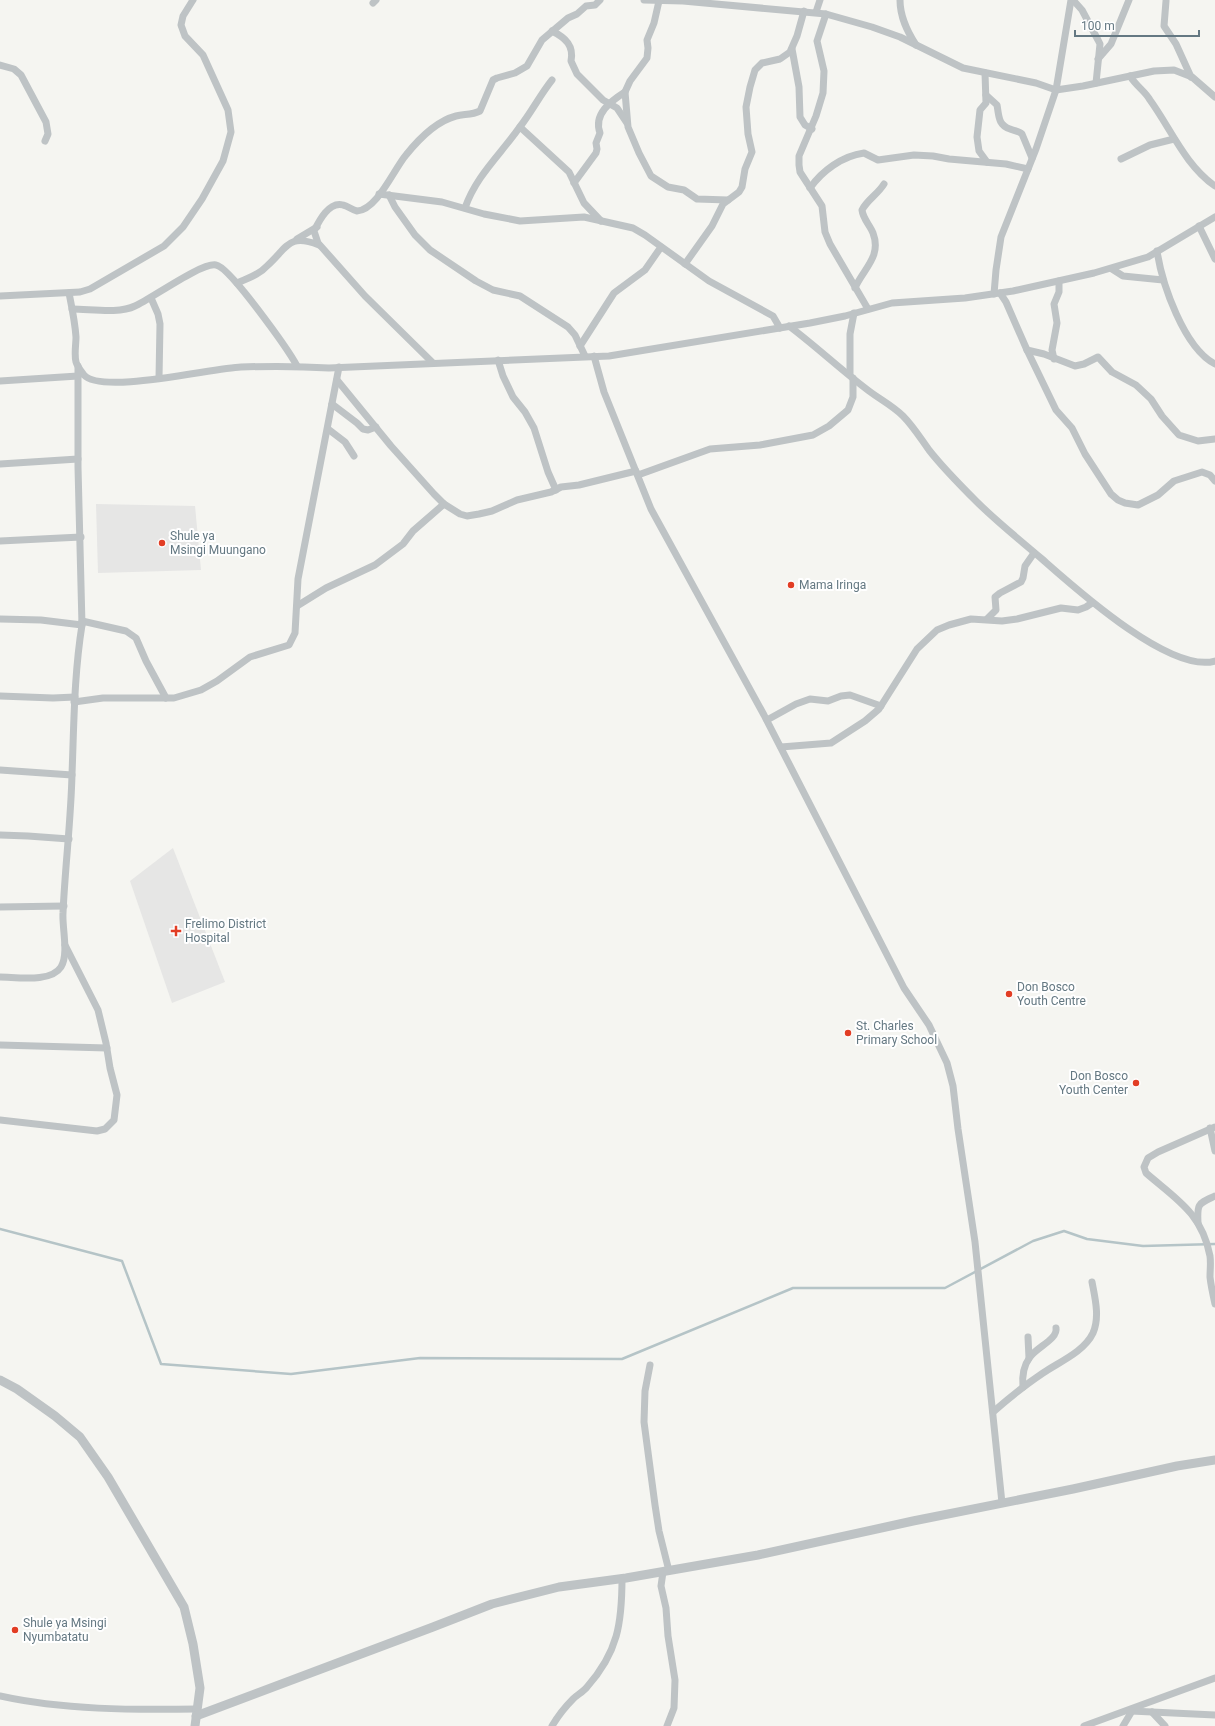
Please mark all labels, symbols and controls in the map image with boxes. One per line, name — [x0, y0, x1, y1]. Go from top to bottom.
scale bar — [1075, 12, 1199, 38]
text: 100 m — [1081, 19, 1115, 33]
place label: Shule ya Msingi Muungano — [170, 529, 266, 557]
marker: Shule ya Msingi Muungano — [157, 538, 167, 548]
place label: Mama Iringa — [799, 578, 866, 592]
marker: Mama Iringa — [786, 580, 796, 590]
place label: Frelimo District Hospital — [185, 917, 266, 945]
marker: Frelimo District Hospital — [170, 925, 182, 937]
place label: Don Bosco Youth Centre — [1017, 980, 1086, 1008]
marker: Don Bosco Youth Centre — [1004, 989, 1014, 999]
place label: St. Charles Primary School — [856, 1019, 937, 1047]
marker: St. Charles Primary School — [843, 1028, 853, 1038]
place label: Don Bosco Youth Center — [1059, 1069, 1128, 1097]
marker: Don Bosco Youth Center — [1131, 1078, 1141, 1088]
place label: Shule ya Msingi Nyumbatatu — [23, 1616, 107, 1644]
marker: Shule ya Msingi Nyumbatatu — [10, 1625, 20, 1635]

